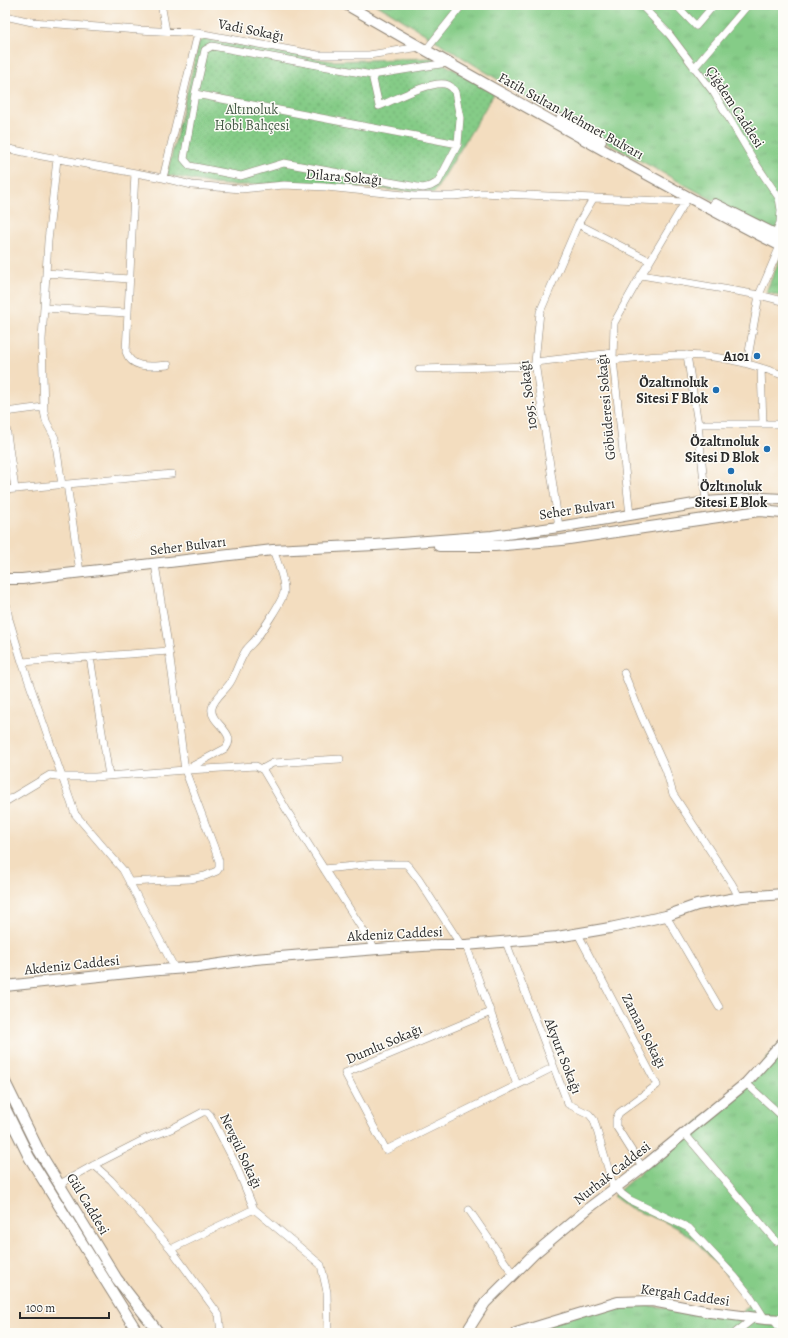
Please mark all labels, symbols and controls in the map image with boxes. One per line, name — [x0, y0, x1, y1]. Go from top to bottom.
street label: Vadi Sokağı — [216, 14, 285, 46]
street label: Çiğdem Caddesi — [701, 62, 769, 152]
street label: Fatih Sultan Mehmet Bulvarı — [495, 68, 647, 164]
park label: Altınoluk Hobi Bahçesi — [214, 100, 290, 135]
street label: Dilara Sokağı — [305, 164, 383, 190]
place label: A101 — [722, 347, 749, 366]
marker: A101 — [752, 351, 762, 361]
street label: Göbüderesi Sokağı — [592, 353, 620, 461]
street label: 1095. Sokağı — [514, 359, 542, 431]
place label: Özaltınoluk Sitesi F Blok — [636, 373, 709, 408]
marker: Özaltınoluk Sitesi F Blok — [711, 385, 721, 395]
place label: Özaltınoluk Sitesi D Blok — [685, 432, 760, 467]
marker: Özaltınoluk Sitesi D Blok — [762, 444, 772, 454]
marker: Özltınoluk Sitesi E Blok — [726, 466, 736, 476]
place label: Özltınoluk Sitesi E Blok — [695, 477, 768, 512]
street label: Seher Bulvarı — [538, 494, 616, 524]
street label: Seher Bulvarı — [149, 532, 227, 560]
street label: Akdeniz Caddesi — [346, 922, 443, 946]
street label: Akdeniz Caddesi — [23, 951, 120, 980]
street label: Zaman Sokağı — [617, 990, 671, 1072]
street label: Akyurt Sokağı — [539, 1014, 586, 1097]
street label: Dumlu Sokağı — [343, 1019, 425, 1069]
street label: Nevgül Sokağı — [215, 1110, 267, 1192]
street label: Nurhak Caddesi — [570, 1137, 654, 1209]
street label: Gül Caddesi — [62, 1170, 114, 1239]
street label: Kergah Caddesi — [639, 1279, 731, 1311]
scale bar — [20, 1294, 109, 1320]
text: 100 m — [26, 1300, 55, 1316]

